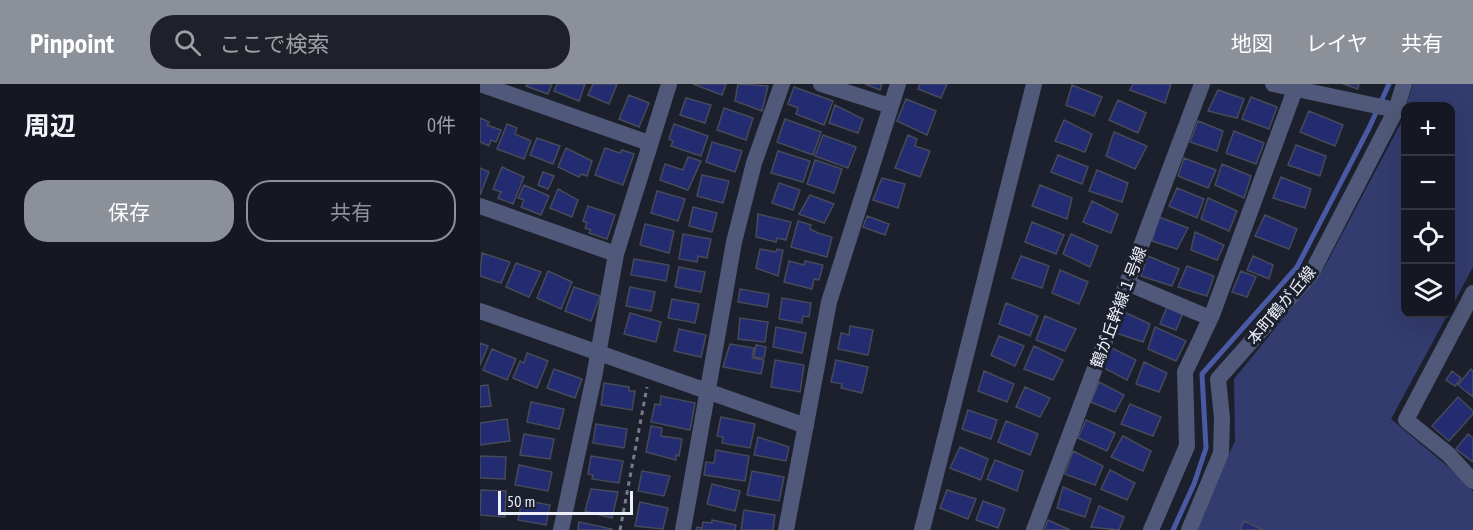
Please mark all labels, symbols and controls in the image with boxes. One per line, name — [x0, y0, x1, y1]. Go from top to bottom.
search box — [150, 15, 570, 69]
text: Pinpoint — [30, 24, 114, 61]
icon: search — [171, 26, 204, 59]
text: ここで検索 — [219, 30, 329, 58]
text: 地図 — [1231, 30, 1273, 57]
text: レイヤ — [1306, 30, 1368, 57]
text: 共有 — [1401, 30, 1443, 57]
map controls — [1401, 102, 1455, 318]
button: + — [1401, 102, 1455, 156]
text: 周辺 — [24, 109, 76, 142]
text: 0件 — [427, 112, 456, 138]
button: − — [1401, 156, 1455, 210]
button: 保存 — [24, 180, 234, 242]
button: 共有 — [246, 180, 456, 242]
button: locate — [1401, 210, 1455, 264]
street label: 鶴が丘幹線１号線 — [1086, 244, 1150, 370]
street label: 本町鶴が丘線 — [1242, 262, 1320, 348]
button: layers — [1401, 264, 1455, 318]
scale bar — [498, 488, 633, 516]
text: 50 m — [507, 491, 535, 511]

